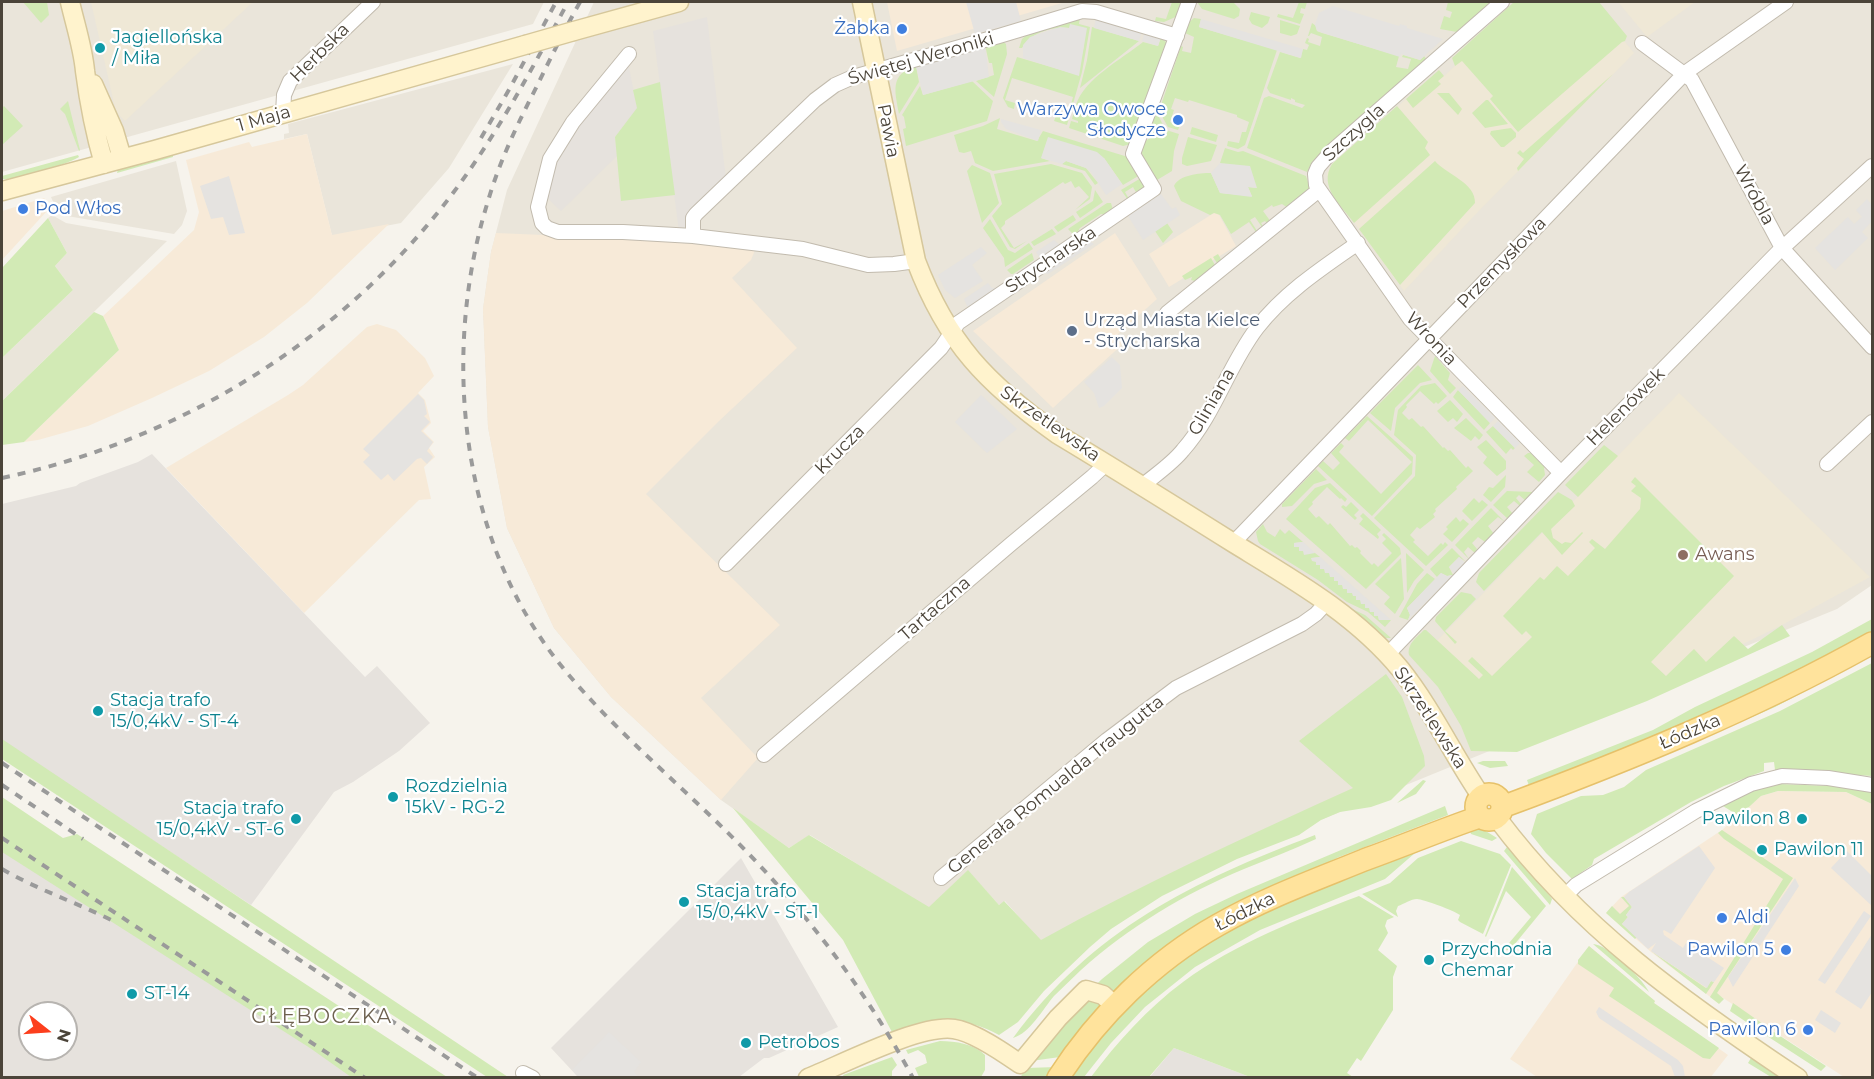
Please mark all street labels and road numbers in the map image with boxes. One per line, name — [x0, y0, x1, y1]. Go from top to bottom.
street label: Herbska — [286, 19, 354, 87]
street label: Świętej Weroniki — [846, 28, 996, 90]
street label: Szczygla — [1318, 99, 1390, 167]
street label: 1 Maja — [235, 101, 293, 137]
street label: Pawia — [872, 102, 904, 160]
street label: Wróbla — [1729, 161, 1779, 229]
street label: Przemysłowa — [1453, 213, 1551, 313]
street label: Strycharska — [1001, 222, 1101, 298]
street label: Wronia — [1401, 308, 1461, 370]
street label: Helenówek — [1582, 363, 1670, 451]
street label: Gliniana — [1184, 365, 1240, 439]
street label: Skrzetlewska — [996, 381, 1104, 467]
street label: Krucza — [811, 421, 869, 479]
street label: Tartaczna — [895, 572, 975, 646]
street label: Skrzetlewska — [1389, 663, 1471, 773]
street label: Generała Romualda Traugutta — [943, 691, 1169, 879]
street label: Łódzka — [1656, 709, 1724, 755]
street label: Łódzka — [1211, 888, 1279, 936]

